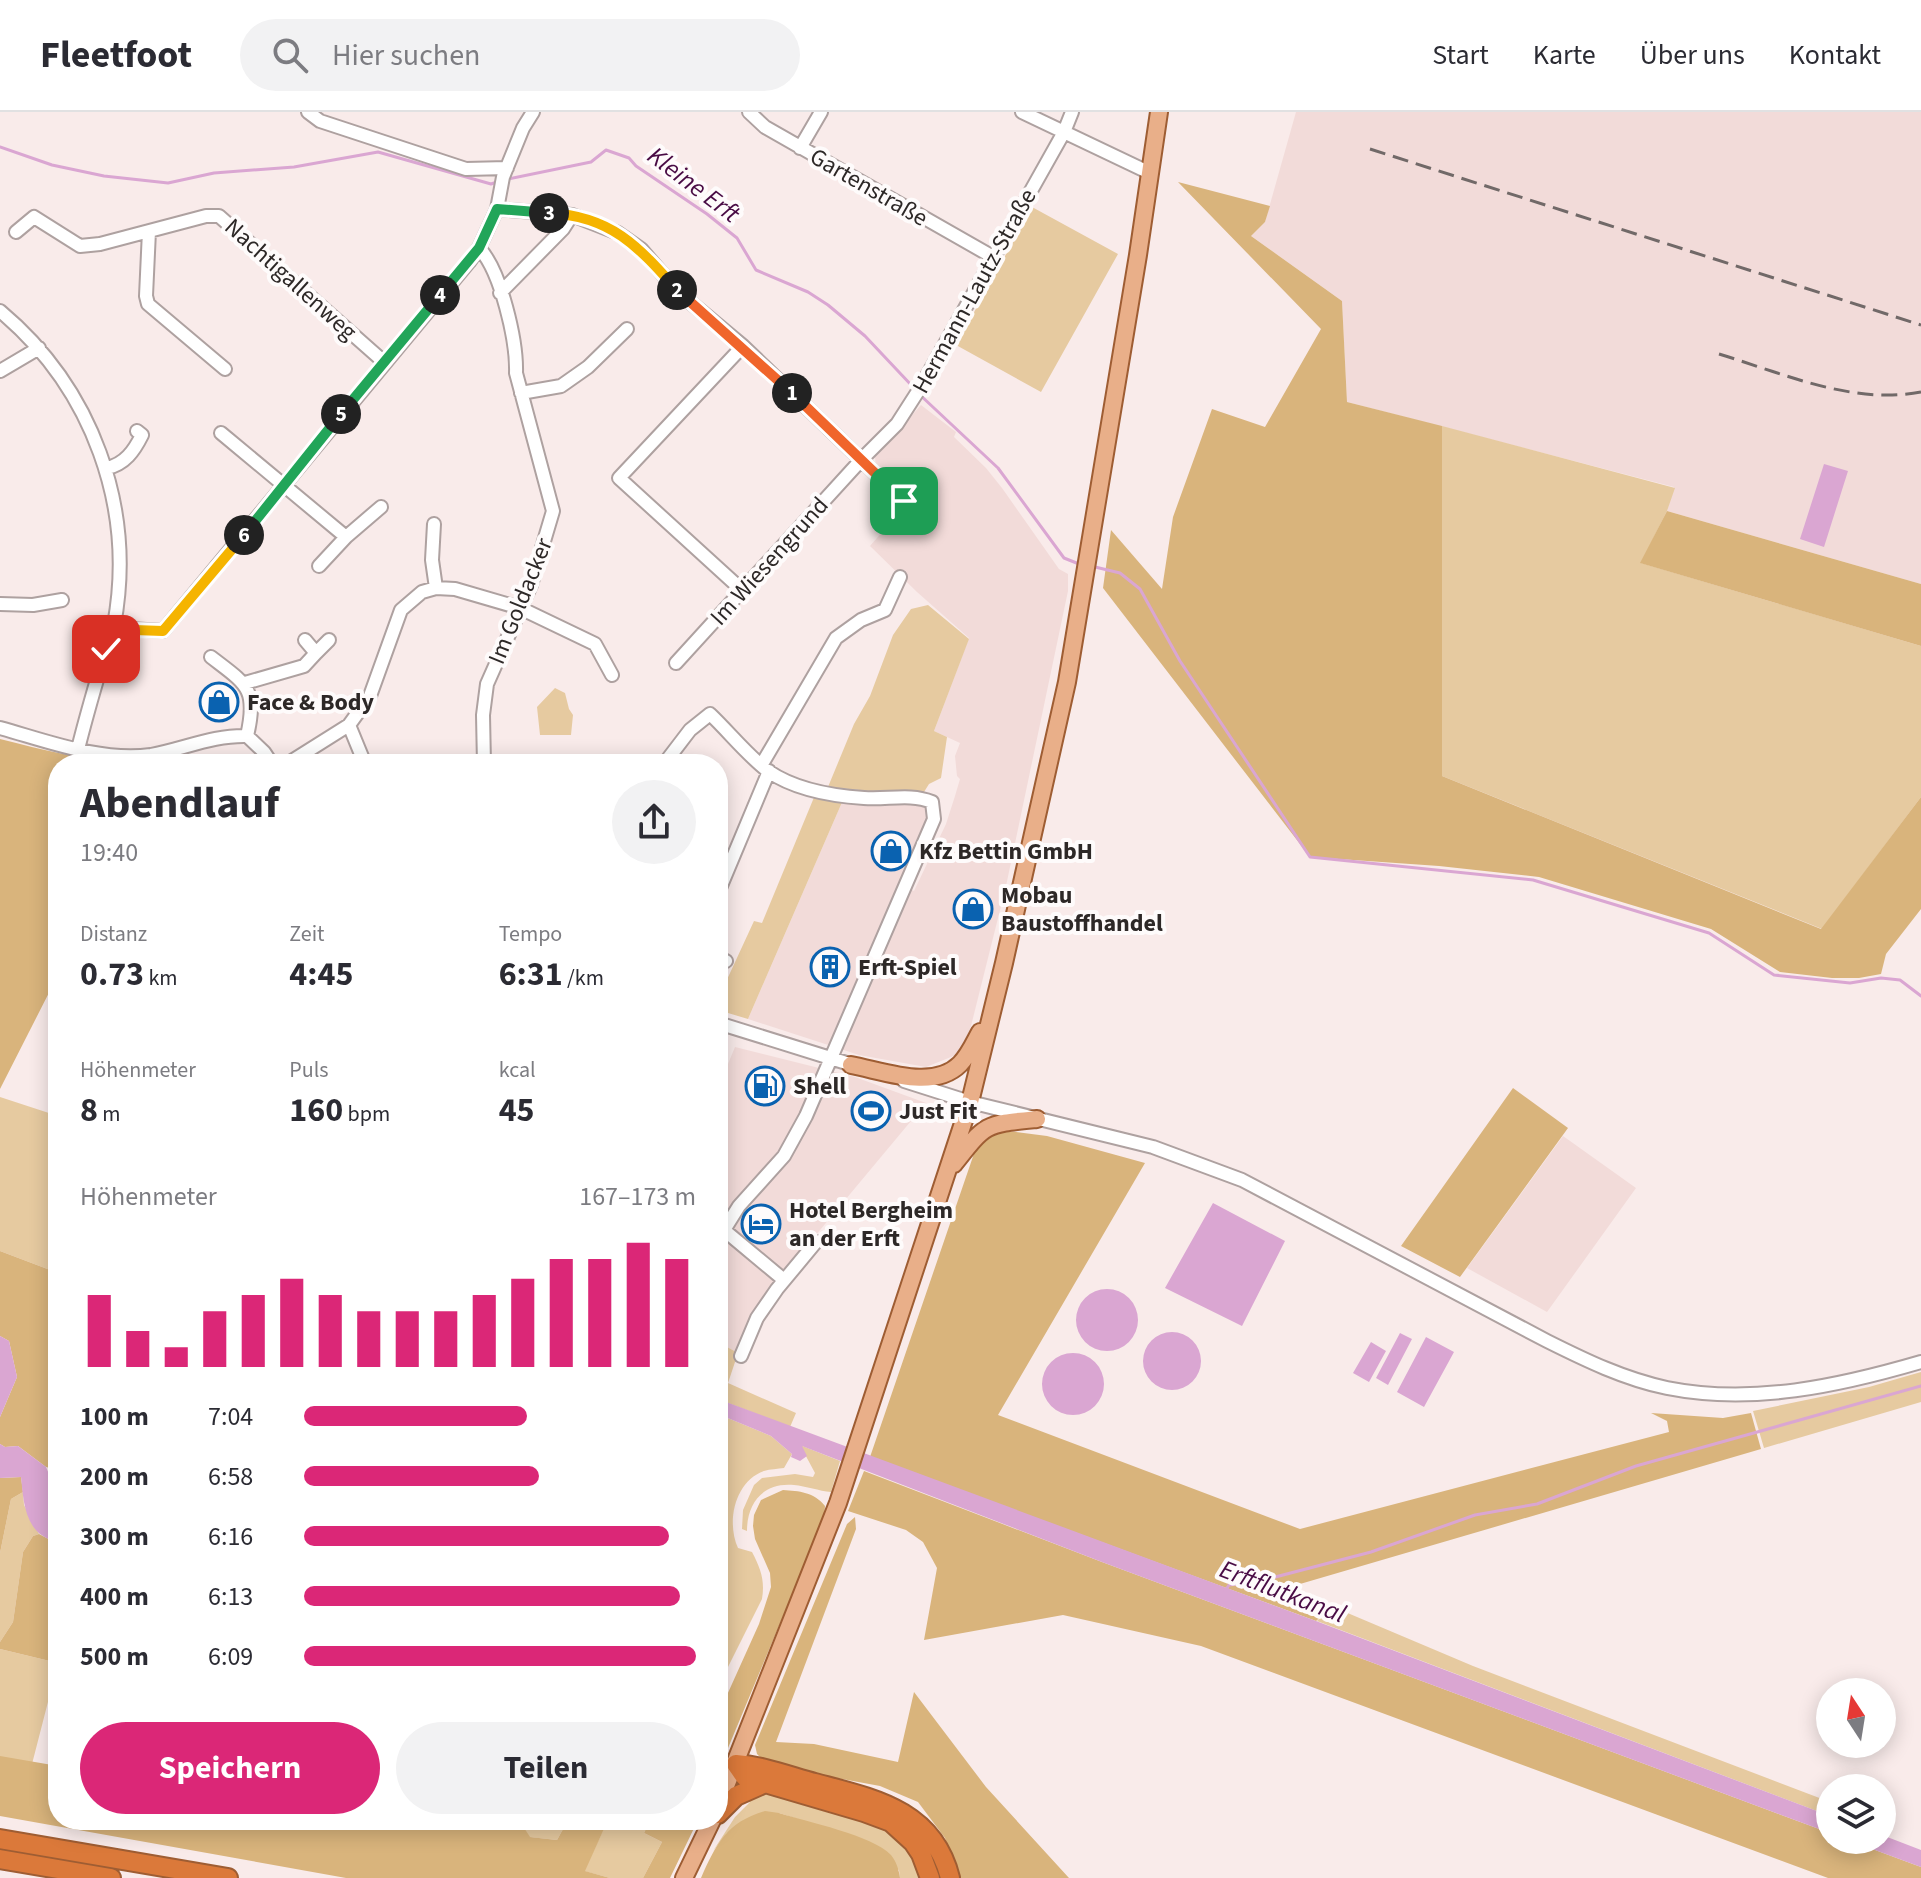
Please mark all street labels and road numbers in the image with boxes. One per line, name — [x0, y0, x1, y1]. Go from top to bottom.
street label: Gartenstraße — [803, 139, 934, 235]
street label: Hermann-Lautz-Straße — [904, 182, 1045, 400]
street label: Nachtigallenweg — [217, 210, 365, 348]
street label: Im Wiesengrund — [702, 489, 837, 634]
street label: Im Goldacker — [479, 532, 562, 669]

